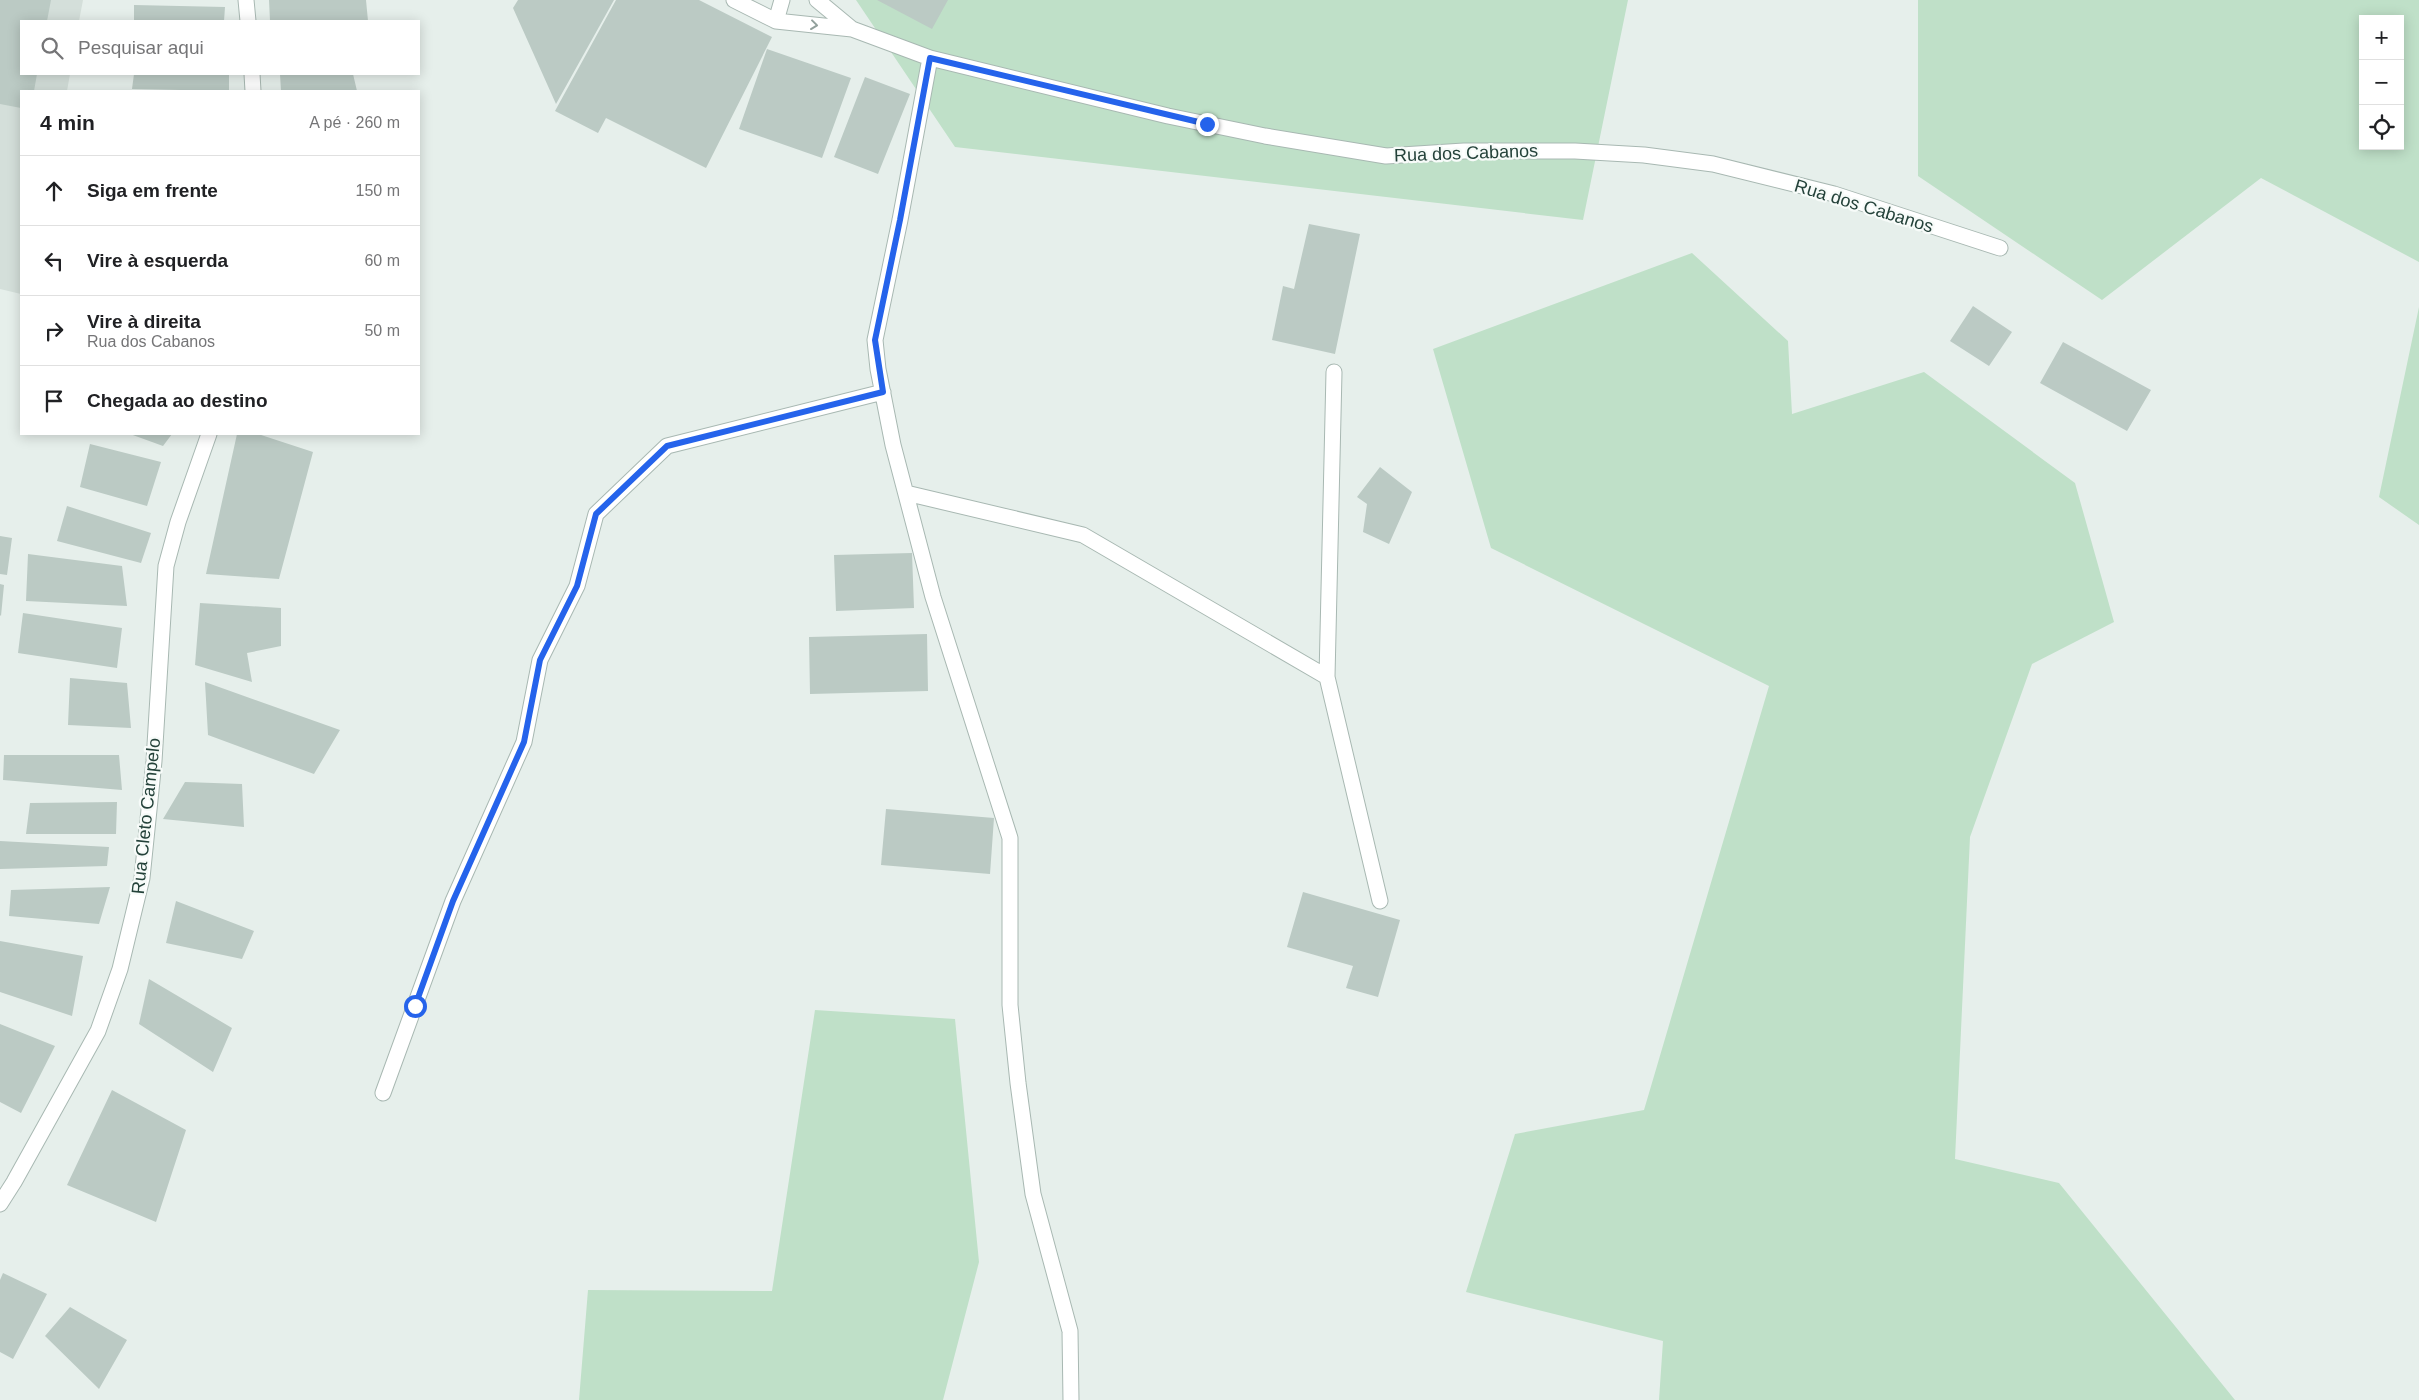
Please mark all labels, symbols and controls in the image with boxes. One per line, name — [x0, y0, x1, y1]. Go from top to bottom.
map controls — [2359, 15, 2404, 150]
button: + — [2359, 15, 2404, 60]
one-way arrow — [810, 19, 818, 30]
search box — [20, 20, 420, 75]
icon: search — [38, 34, 66, 62]
text: Pesquisar aqui — [78, 37, 204, 58]
button: − — [2359, 60, 2404, 105]
button: locate — [2359, 105, 2404, 150]
text: 4 min — [40, 111, 95, 134]
route end — [1196, 113, 1219, 136]
text: A pé · 260 m — [309, 114, 400, 131]
street label: Rua dos Cabanos — [1394, 140, 1538, 166]
street label: Rua dos Cabanos — [1792, 175, 1936, 237]
icon: ahead — [40, 177, 68, 205]
text: Siga em frente — [87, 180, 218, 201]
text: 150 m — [356, 182, 400, 199]
icon: left — [40, 247, 68, 275]
text: Vire à esquerda — [87, 250, 228, 271]
text: 60 m — [364, 252, 400, 269]
text: Vire à direita — [87, 311, 201, 332]
icon: right — [40, 317, 68, 345]
text: 50 m — [364, 322, 400, 339]
text: Rua dos Cabanos — [87, 333, 215, 350]
icon: arrive — [40, 387, 68, 415]
text: Chegada ao destino — [87, 390, 268, 411]
street label: Rua Cleto Campelo — [128, 737, 164, 895]
route start — [404, 995, 427, 1018]

